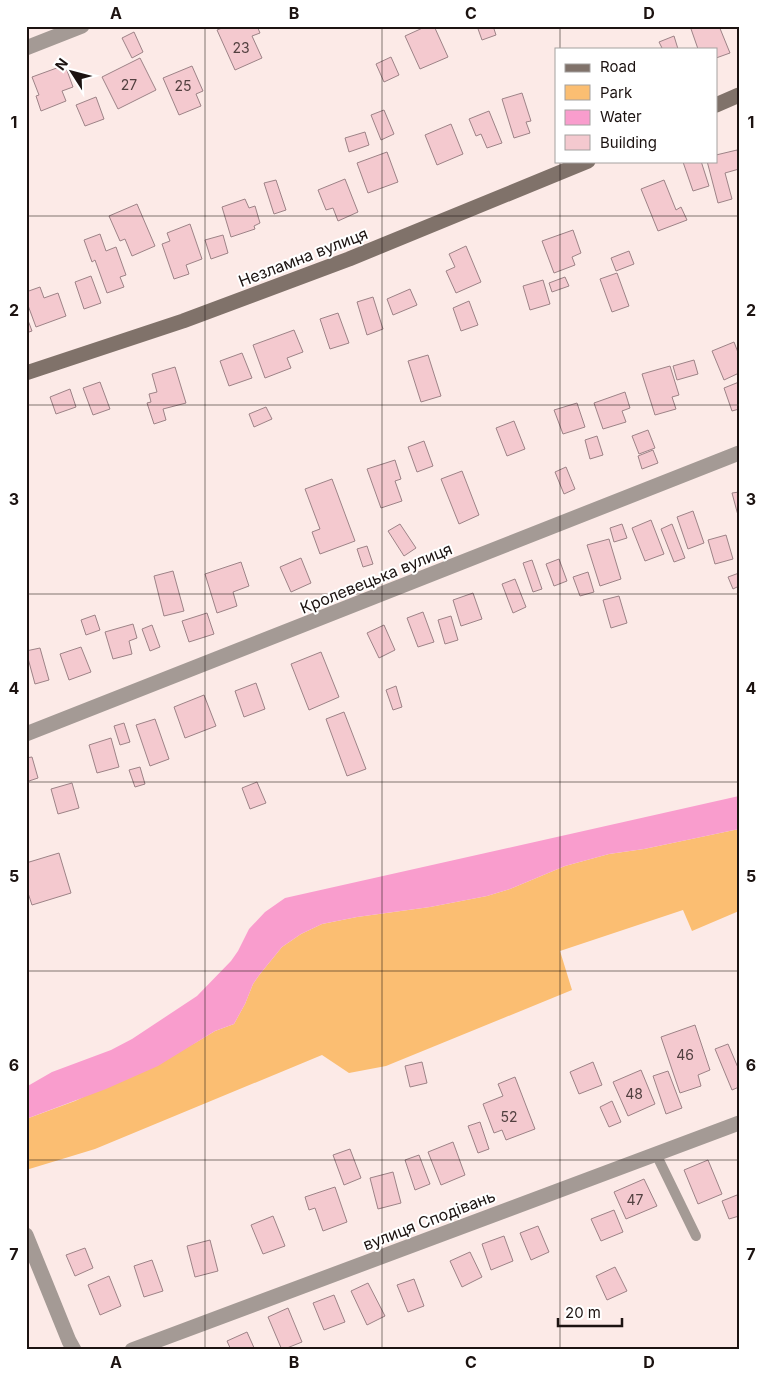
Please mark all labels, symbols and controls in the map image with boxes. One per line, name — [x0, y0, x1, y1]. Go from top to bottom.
text: A — [110, 3, 122, 23]
text: B — [289, 3, 299, 23]
text: C — [465, 3, 477, 23]
text: D — [643, 3, 655, 23]
house number: 23 — [232, 39, 250, 56]
north arrow — [48, 48, 98, 98]
legend — [555, 48, 718, 162]
text: N — [51, 55, 71, 73]
text: Road — [600, 57, 636, 76]
house number: 27 — [121, 76, 137, 93]
house number: 25 — [174, 77, 192, 94]
text: Park — [600, 83, 633, 102]
text: Water — [600, 107, 642, 126]
text: 1 — [11, 112, 17, 132]
text: 1 — [748, 112, 754, 132]
text: Building — [600, 133, 657, 152]
street label: Незламна вулиця — [235, 223, 371, 291]
text: 2 — [9, 300, 19, 320]
text: 2 — [746, 300, 756, 320]
text: 3 — [9, 489, 19, 509]
text: 3 — [746, 489, 756, 509]
street label: Кролевецька вулиця — [297, 538, 455, 618]
text: 4 — [9, 678, 20, 698]
text: 4 — [746, 678, 757, 698]
text: 5 — [9, 866, 19, 886]
text: 5 — [746, 866, 756, 886]
house number: 46 — [676, 1046, 694, 1063]
text: 6 — [9, 1055, 19, 1075]
text: 6 — [746, 1055, 756, 1075]
house number: 48 — [625, 1085, 643, 1102]
house number: 52 — [500, 1108, 518, 1125]
street label: вулиця Сподівань — [360, 1186, 498, 1254]
house number: 47 — [627, 1191, 644, 1208]
text: 7 — [9, 1244, 19, 1264]
text: 7 — [746, 1244, 756, 1264]
scale bar — [558, 1296, 621, 1328]
text: 20 m — [565, 1303, 601, 1322]
text: A — [110, 1352, 122, 1372]
text: B — [289, 1352, 299, 1372]
text: C — [465, 1352, 477, 1372]
text: D — [643, 1352, 655, 1372]

